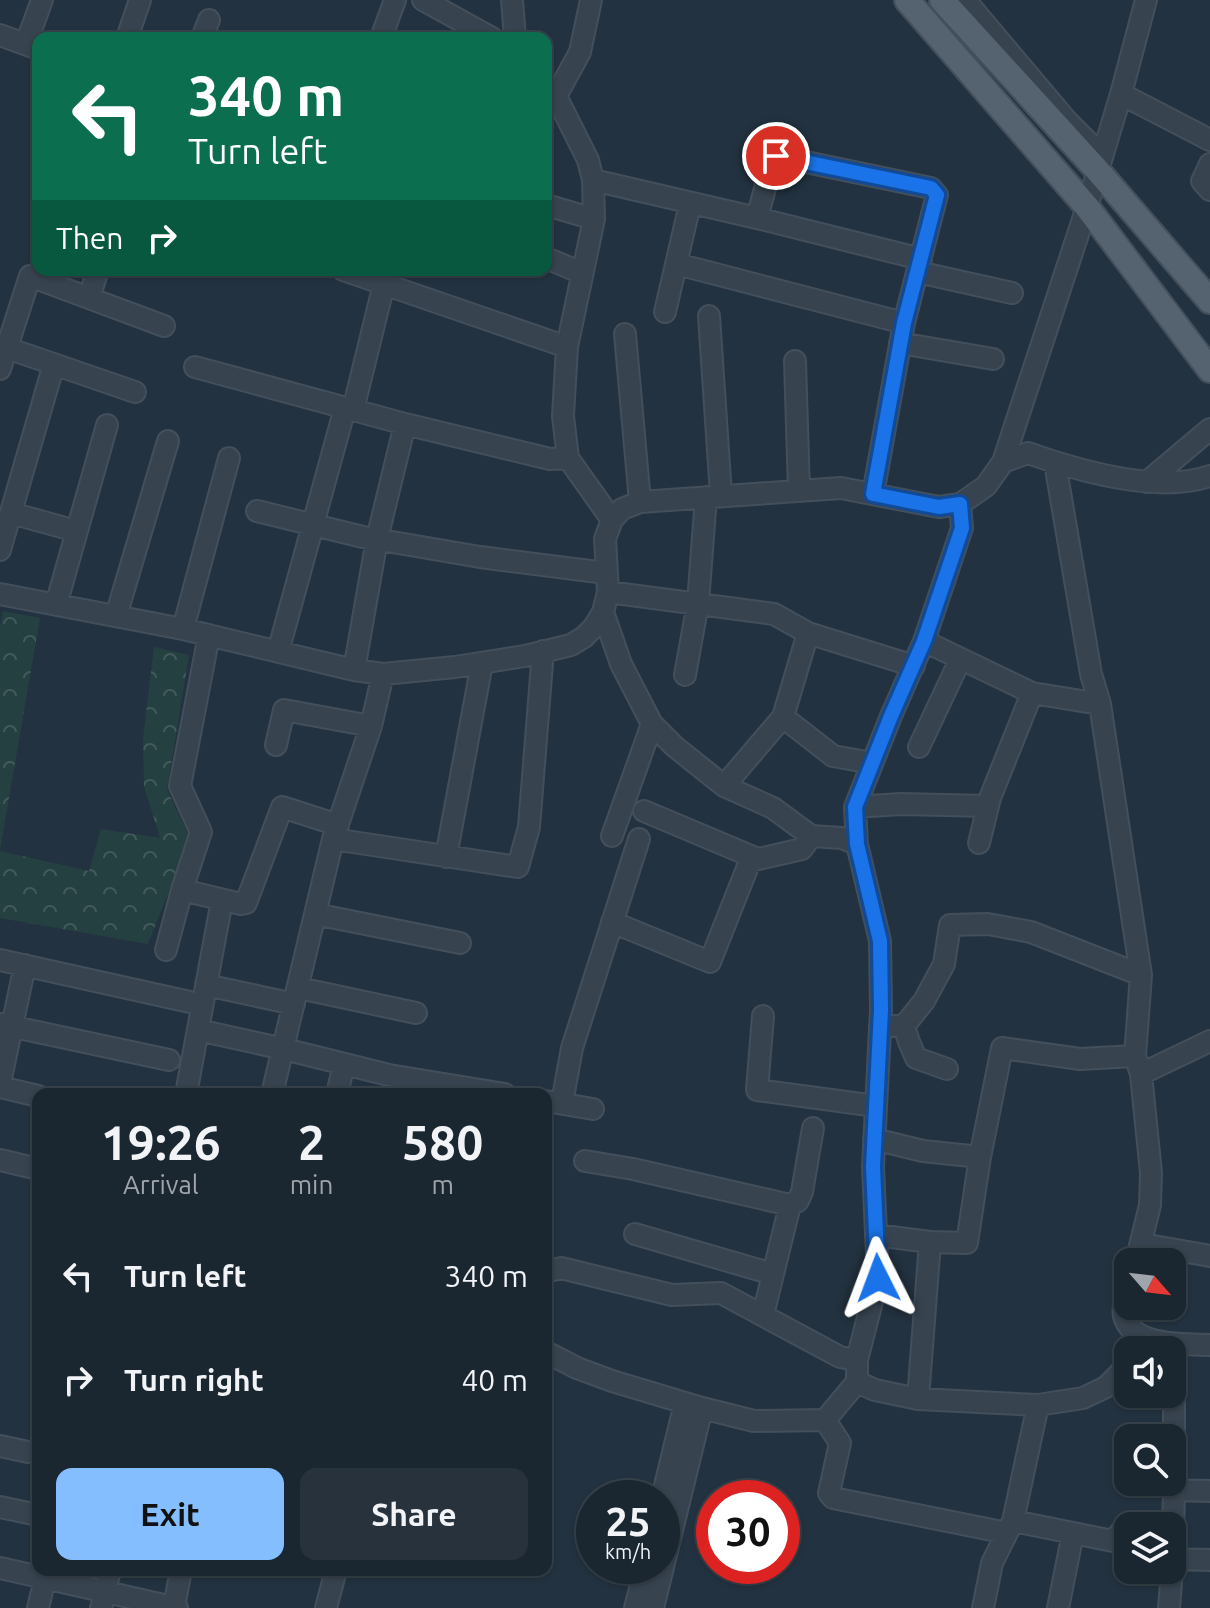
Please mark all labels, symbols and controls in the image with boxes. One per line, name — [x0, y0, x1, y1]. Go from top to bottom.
icon: left — [56, 64, 160, 168]
text: 340 m — [188, 64, 344, 127]
pin — [742, 122, 810, 190]
text: Turn left — [188, 130, 327, 171]
icon: arrive — [754, 134, 798, 178]
icon: right — [140, 216, 184, 260]
text: Then — [56, 221, 124, 255]
text: 19:26 — [101, 1115, 221, 1169]
text: 2 — [298, 1115, 325, 1169]
text: 580 — [402, 1115, 483, 1169]
text: Arrival — [123, 1170, 199, 1199]
text: min — [290, 1170, 333, 1199]
text: m — [431, 1170, 454, 1199]
position arrow — [836, 1236, 920, 1320]
north arrow — [1114, 1248, 1186, 1320]
map controls — [1114, 1248, 1186, 1584]
icon: left — [56, 1254, 100, 1298]
text: Turn left — [124, 1259, 246, 1293]
text: 340 m — [444, 1259, 528, 1293]
button: sound — [1114, 1336, 1186, 1408]
icon: right — [56, 1358, 100, 1402]
text: Turn right — [124, 1363, 264, 1397]
text: 40 m — [461, 1363, 528, 1397]
button: search — [1114, 1424, 1186, 1496]
button: Exit — [56, 1468, 284, 1560]
button: Share — [300, 1468, 528, 1560]
speed limit sign: 30 — [696, 1480, 800, 1584]
text: 25 — [605, 1499, 651, 1544]
button: layers — [1114, 1512, 1186, 1584]
text: km/h — [605, 1540, 651, 1563]

